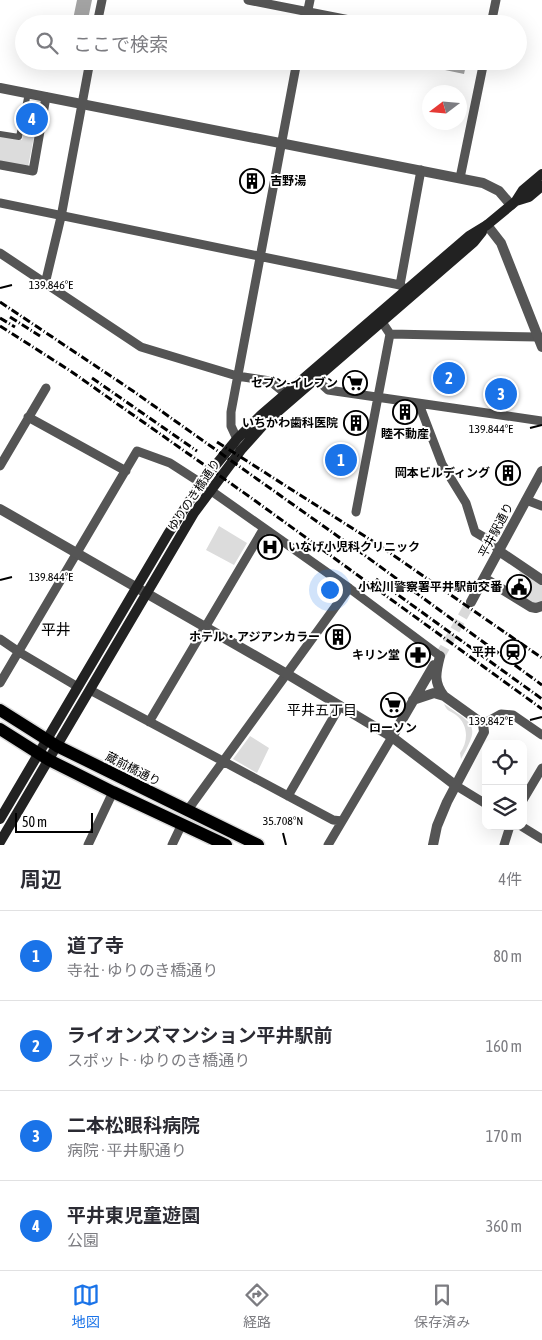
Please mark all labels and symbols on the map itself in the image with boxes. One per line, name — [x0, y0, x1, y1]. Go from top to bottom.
north arrow — [422, 85, 467, 130]
pin: 4 — [16, 100, 48, 138]
building icon: 吉野湯 — [239, 168, 265, 194]
place label: 吉野湯 — [270, 174, 306, 188]
text: 139.846°E — [29, 278, 73, 292]
pin: 2 — [433, 359, 465, 397]
supermarket icon: セブン-イレブン — [342, 370, 368, 396]
pin: 3 — [485, 375, 517, 413]
place label: セブン-イレブン — [251, 376, 338, 390]
building icon: 睦不動産 — [392, 399, 418, 425]
building icon: いちかわ歯科医院 — [343, 410, 369, 436]
place label: いちかわ歯科医院 — [242, 416, 338, 430]
text: 139.844°E — [469, 422, 513, 436]
place label: 睦不動産 — [381, 427, 429, 441]
pin: 1 — [325, 441, 357, 479]
street label: ゆりのき橋通り — [165, 456, 223, 534]
building icon: 岡本ビルディング — [495, 460, 521, 486]
place label: 岡本ビルディング — [395, 466, 490, 480]
street label: 平井駅通り — [476, 500, 516, 560]
hospital icon: いなげ小児科クリニック — [257, 534, 283, 560]
place label: いなげ小児科クリニック — [288, 540, 420, 554]
text: 139.844°E — [29, 570, 73, 584]
public building icon: 小松川警察署平井駅前交番 — [506, 574, 532, 600]
your location — [317, 577, 343, 603]
place label: 小松川警察署平井駅前交番 — [358, 580, 503, 594]
district label: 平井 — [41, 621, 71, 638]
building icon: ホテル・アジアンカラー — [325, 624, 351, 650]
place label: ホテル・アジアンカラー — [189, 630, 320, 644]
station icon: 平井 — [500, 639, 526, 665]
pharmacy icon: キリン堂 — [405, 642, 431, 668]
place label: 平井 — [472, 645, 496, 659]
place label: キリン堂 — [352, 648, 400, 662]
supermarket icon: ローソン — [380, 692, 406, 718]
district label: 平井五丁目 — [287, 702, 357, 718]
text: 139.842°E — [469, 714, 513, 728]
place label: ローソン — [369, 721, 417, 735]
street label: 蔵前橋通り — [103, 749, 163, 789]
scale bar — [15, 810, 92, 833]
text: 35.708°N — [263, 814, 303, 828]

